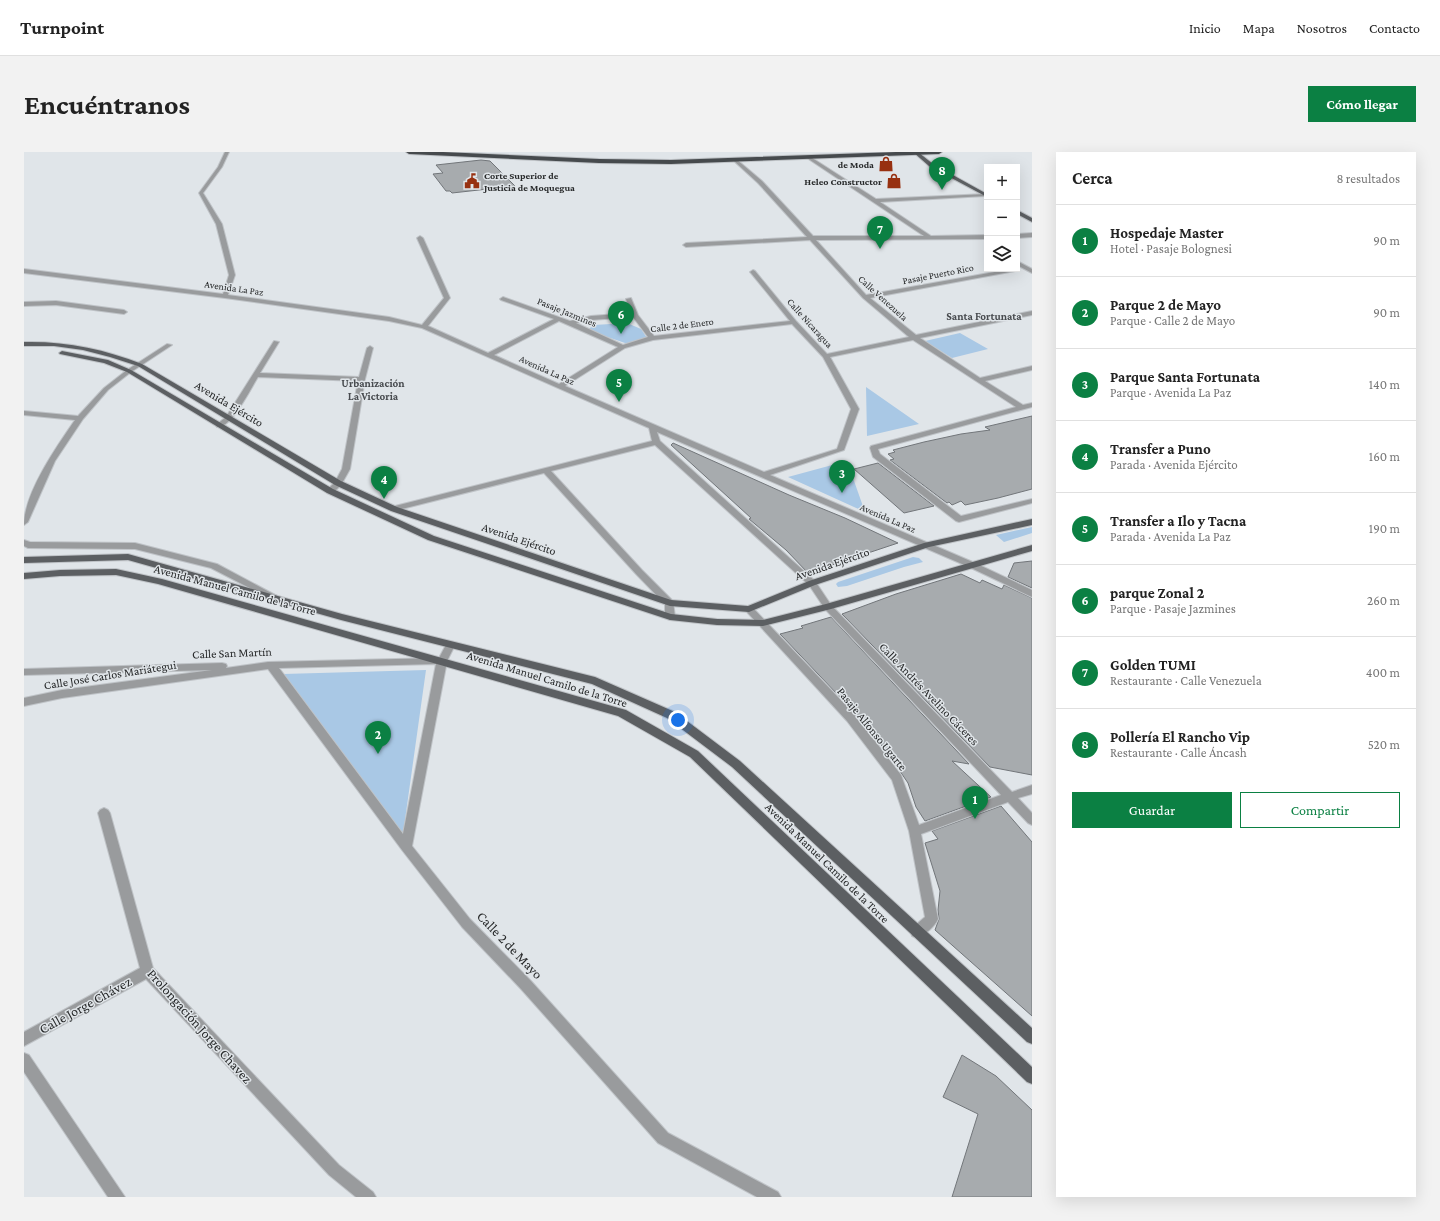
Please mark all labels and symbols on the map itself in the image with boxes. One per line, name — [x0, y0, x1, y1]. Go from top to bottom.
shop icon: de Moda — [877, 155, 895, 173]
pin: 8 — [929, 157, 955, 190]
place label: de Moda — [838, 159, 874, 170]
place label: Corte Superior de Justicia de Moquegua — [483, 170, 575, 193]
public building icon: Corte Superior de Justicia de Moquegua — [463, 172, 481, 190]
shop icon: Heleo Constructor — [885, 172, 903, 190]
place label: Heleo Constructor — [804, 176, 882, 187]
pin: 7 — [867, 216, 893, 249]
street label: Pasaje Puerto Rico — [901, 262, 975, 287]
street label: Calle Venezuela — [856, 273, 910, 323]
street label: Avenida La Paz — [204, 278, 264, 298]
street label: Pasaje Jazmines — [535, 295, 598, 330]
street label: Calle Nicaragua — [785, 296, 835, 350]
pin: 6 — [608, 301, 634, 334]
district label: Santa Fortunata — [946, 310, 1022, 322]
street label: Calle 2 de Enero — [650, 316, 714, 334]
street label: Avenida La Paz — [518, 353, 576, 387]
pin: 5 — [606, 369, 632, 402]
district label: Urbanización La Victoria — [341, 377, 405, 402]
street label: Avenida Ejército — [192, 378, 266, 430]
pin: 3 — [829, 460, 855, 493]
pin: 4 — [371, 466, 397, 499]
street label: Avenida La Paz — [859, 501, 917, 535]
street label: Avenida Ejército — [480, 520, 558, 558]
street label: Avenida Ejército — [793, 545, 871, 583]
street label: Avenida Manuel Camilo de la Torre — [153, 562, 317, 618]
street label: Calle Andrés Avelino Cáceres — [876, 640, 982, 748]
street label: Calle San Martín — [192, 645, 273, 661]
street label: Avenida Manuel Camilo de la Torre — [465, 648, 629, 710]
street label: Calle José Carlos Mariátegui — [43, 658, 177, 692]
street label: Pasaje Alfonso Ugarte — [834, 685, 910, 773]
your location — [668, 710, 688, 730]
pin: 2 — [365, 721, 391, 754]
pin: 1 — [962, 786, 988, 819]
street label: Avenida Manuel Camilo de la Torre — [762, 800, 892, 926]
street label: Calle 2 de Mayo — [474, 908, 546, 982]
street label: Prolongación Jorge Chavez — [144, 965, 256, 1087]
street label: Calle Jorge Chávez — [36, 973, 134, 1037]

